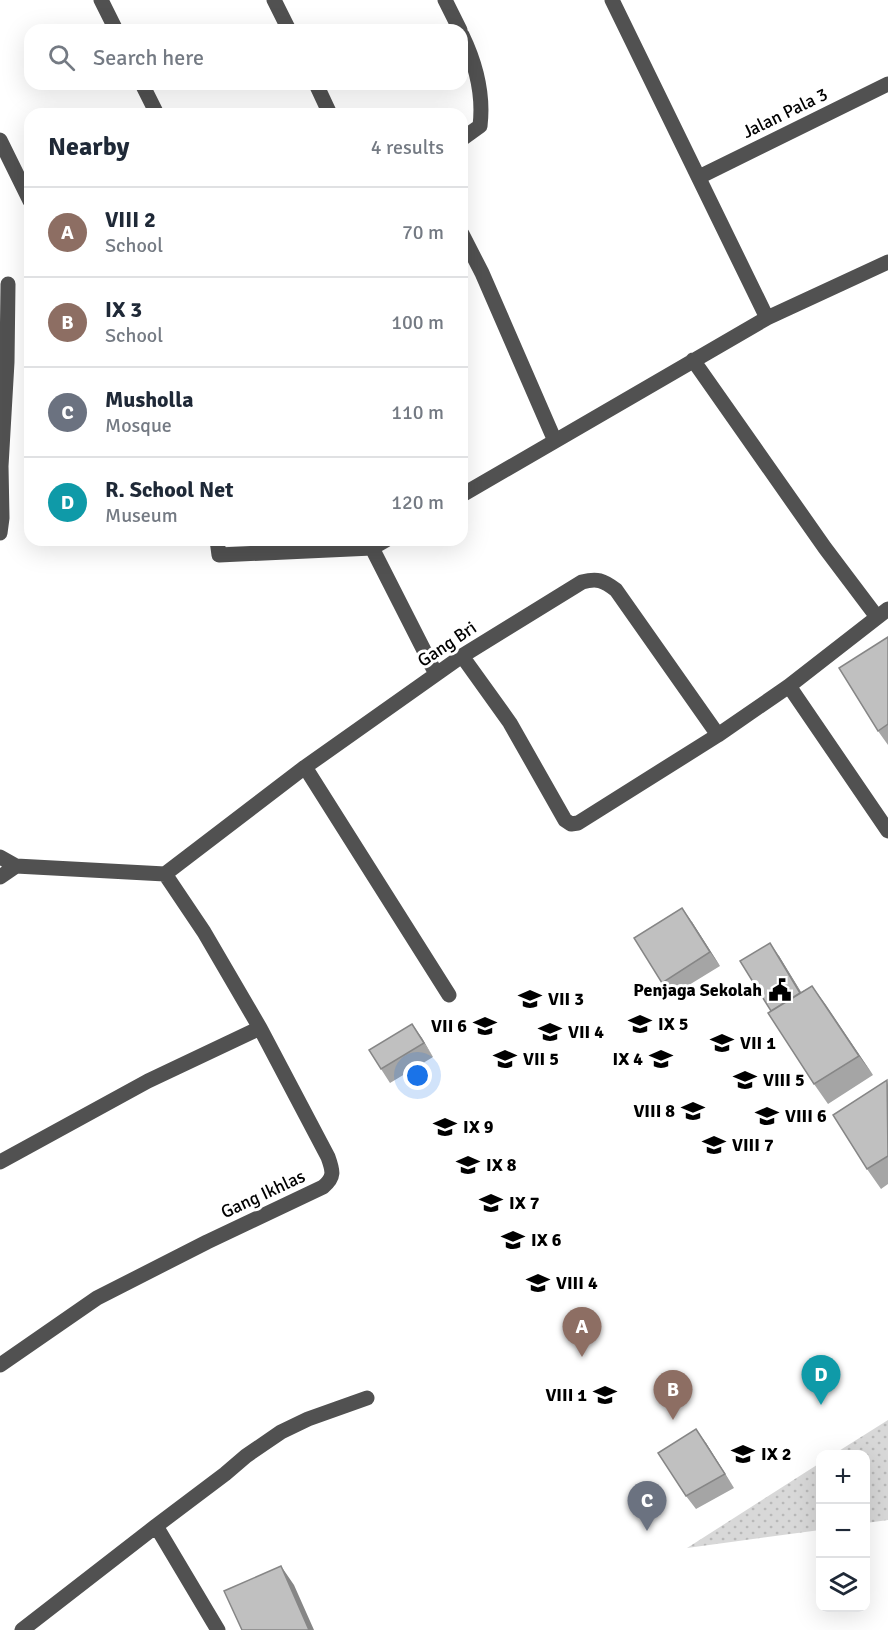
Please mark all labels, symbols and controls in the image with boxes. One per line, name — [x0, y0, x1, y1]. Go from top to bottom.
search box — [24, 24, 468, 90]
icon: search — [45, 41, 78, 74]
text: Search here — [93, 44, 204, 71]
street label: Jalan Pala 3 — [739, 83, 831, 143]
text: Nearby — [48, 131, 129, 163]
text: 4 results — [371, 135, 444, 160]
text: VIII 2 — [105, 206, 156, 233]
text: A — [61, 220, 74, 245]
text: 70 m — [402, 220, 444, 245]
text: School — [105, 233, 163, 258]
text: IX 3 — [105, 296, 142, 323]
text: B — [61, 310, 74, 335]
text: 100 m — [391, 310, 444, 335]
text: School — [105, 323, 163, 348]
text: Musholla — [105, 386, 194, 413]
text: C — [61, 400, 74, 425]
text: 110 m — [391, 400, 444, 425]
text: Mosque — [105, 413, 172, 438]
text: R. School Net — [105, 476, 233, 503]
text: D — [61, 490, 74, 515]
text: 120 m — [391, 490, 444, 515]
text: Museum — [105, 503, 178, 528]
street label: Gang Bri — [413, 616, 481, 672]
public building icon: Penjaga Sekolah — [767, 977, 793, 1003]
place label: Penjaga Sekolah — [633, 979, 762, 1001]
school or university icon: VII 3 — [517, 986, 543, 1012]
place label: VII 3 — [548, 988, 584, 1010]
school or university icon: IX 5 — [627, 1011, 653, 1037]
school or university icon: VII 6 — [472, 1013, 498, 1039]
place label: IX 5 — [658, 1013, 688, 1035]
place label: VII 6 — [431, 1015, 467, 1037]
school or university icon: VII 4 — [537, 1019, 563, 1045]
place label: VII 4 — [568, 1021, 604, 1043]
school or university icon: VII 1 — [709, 1030, 735, 1056]
place label: VII 1 — [740, 1032, 776, 1054]
school or university icon: VII 5 — [492, 1046, 518, 1072]
school or university icon: IX 4 — [648, 1046, 674, 1072]
place label: VII 5 — [523, 1048, 559, 1070]
place label: IX 4 — [613, 1048, 643, 1070]
your location — [403, 1061, 432, 1090]
school or university icon: VIII 5 — [732, 1067, 758, 1093]
place label: VIII 5 — [763, 1069, 805, 1091]
school or university icon: VIII 8 — [680, 1098, 706, 1124]
place label: VIII 8 — [633, 1100, 675, 1122]
school or university icon: VIII 6 — [754, 1103, 780, 1129]
place label: VIII 6 — [785, 1105, 827, 1127]
school or university icon: IX 9 — [432, 1114, 458, 1140]
place label: IX 9 — [463, 1116, 494, 1138]
school or university icon: VIII 7 — [701, 1132, 727, 1158]
place label: VIII 7 — [732, 1134, 774, 1156]
school or university icon: IX 8 — [455, 1152, 481, 1178]
place label: IX 8 — [486, 1154, 517, 1176]
street label: Gang Ikhlas — [217, 1165, 309, 1223]
school or university icon: IX 7 — [478, 1190, 504, 1216]
place label: IX 7 — [509, 1192, 540, 1214]
school or university icon: IX 6 — [500, 1227, 526, 1253]
place label: IX 6 — [531, 1229, 562, 1251]
school or university icon: VIII 4 — [525, 1270, 551, 1296]
place label: VIII 4 — [556, 1272, 598, 1294]
pin: A — [562, 1308, 602, 1357]
pin: D — [802, 1356, 840, 1405]
pin: B — [654, 1370, 692, 1420]
school or university icon: VIII 1 — [592, 1382, 618, 1408]
place label: VIII 1 — [545, 1384, 587, 1406]
school or university icon: IX 2 — [730, 1441, 756, 1467]
place label: IX 2 — [761, 1443, 791, 1465]
map controls — [816, 1450, 870, 1612]
button: + — [816, 1450, 870, 1504]
pin: C — [628, 1482, 666, 1531]
button: − — [816, 1504, 870, 1558]
button: layers — [816, 1558, 870, 1612]

